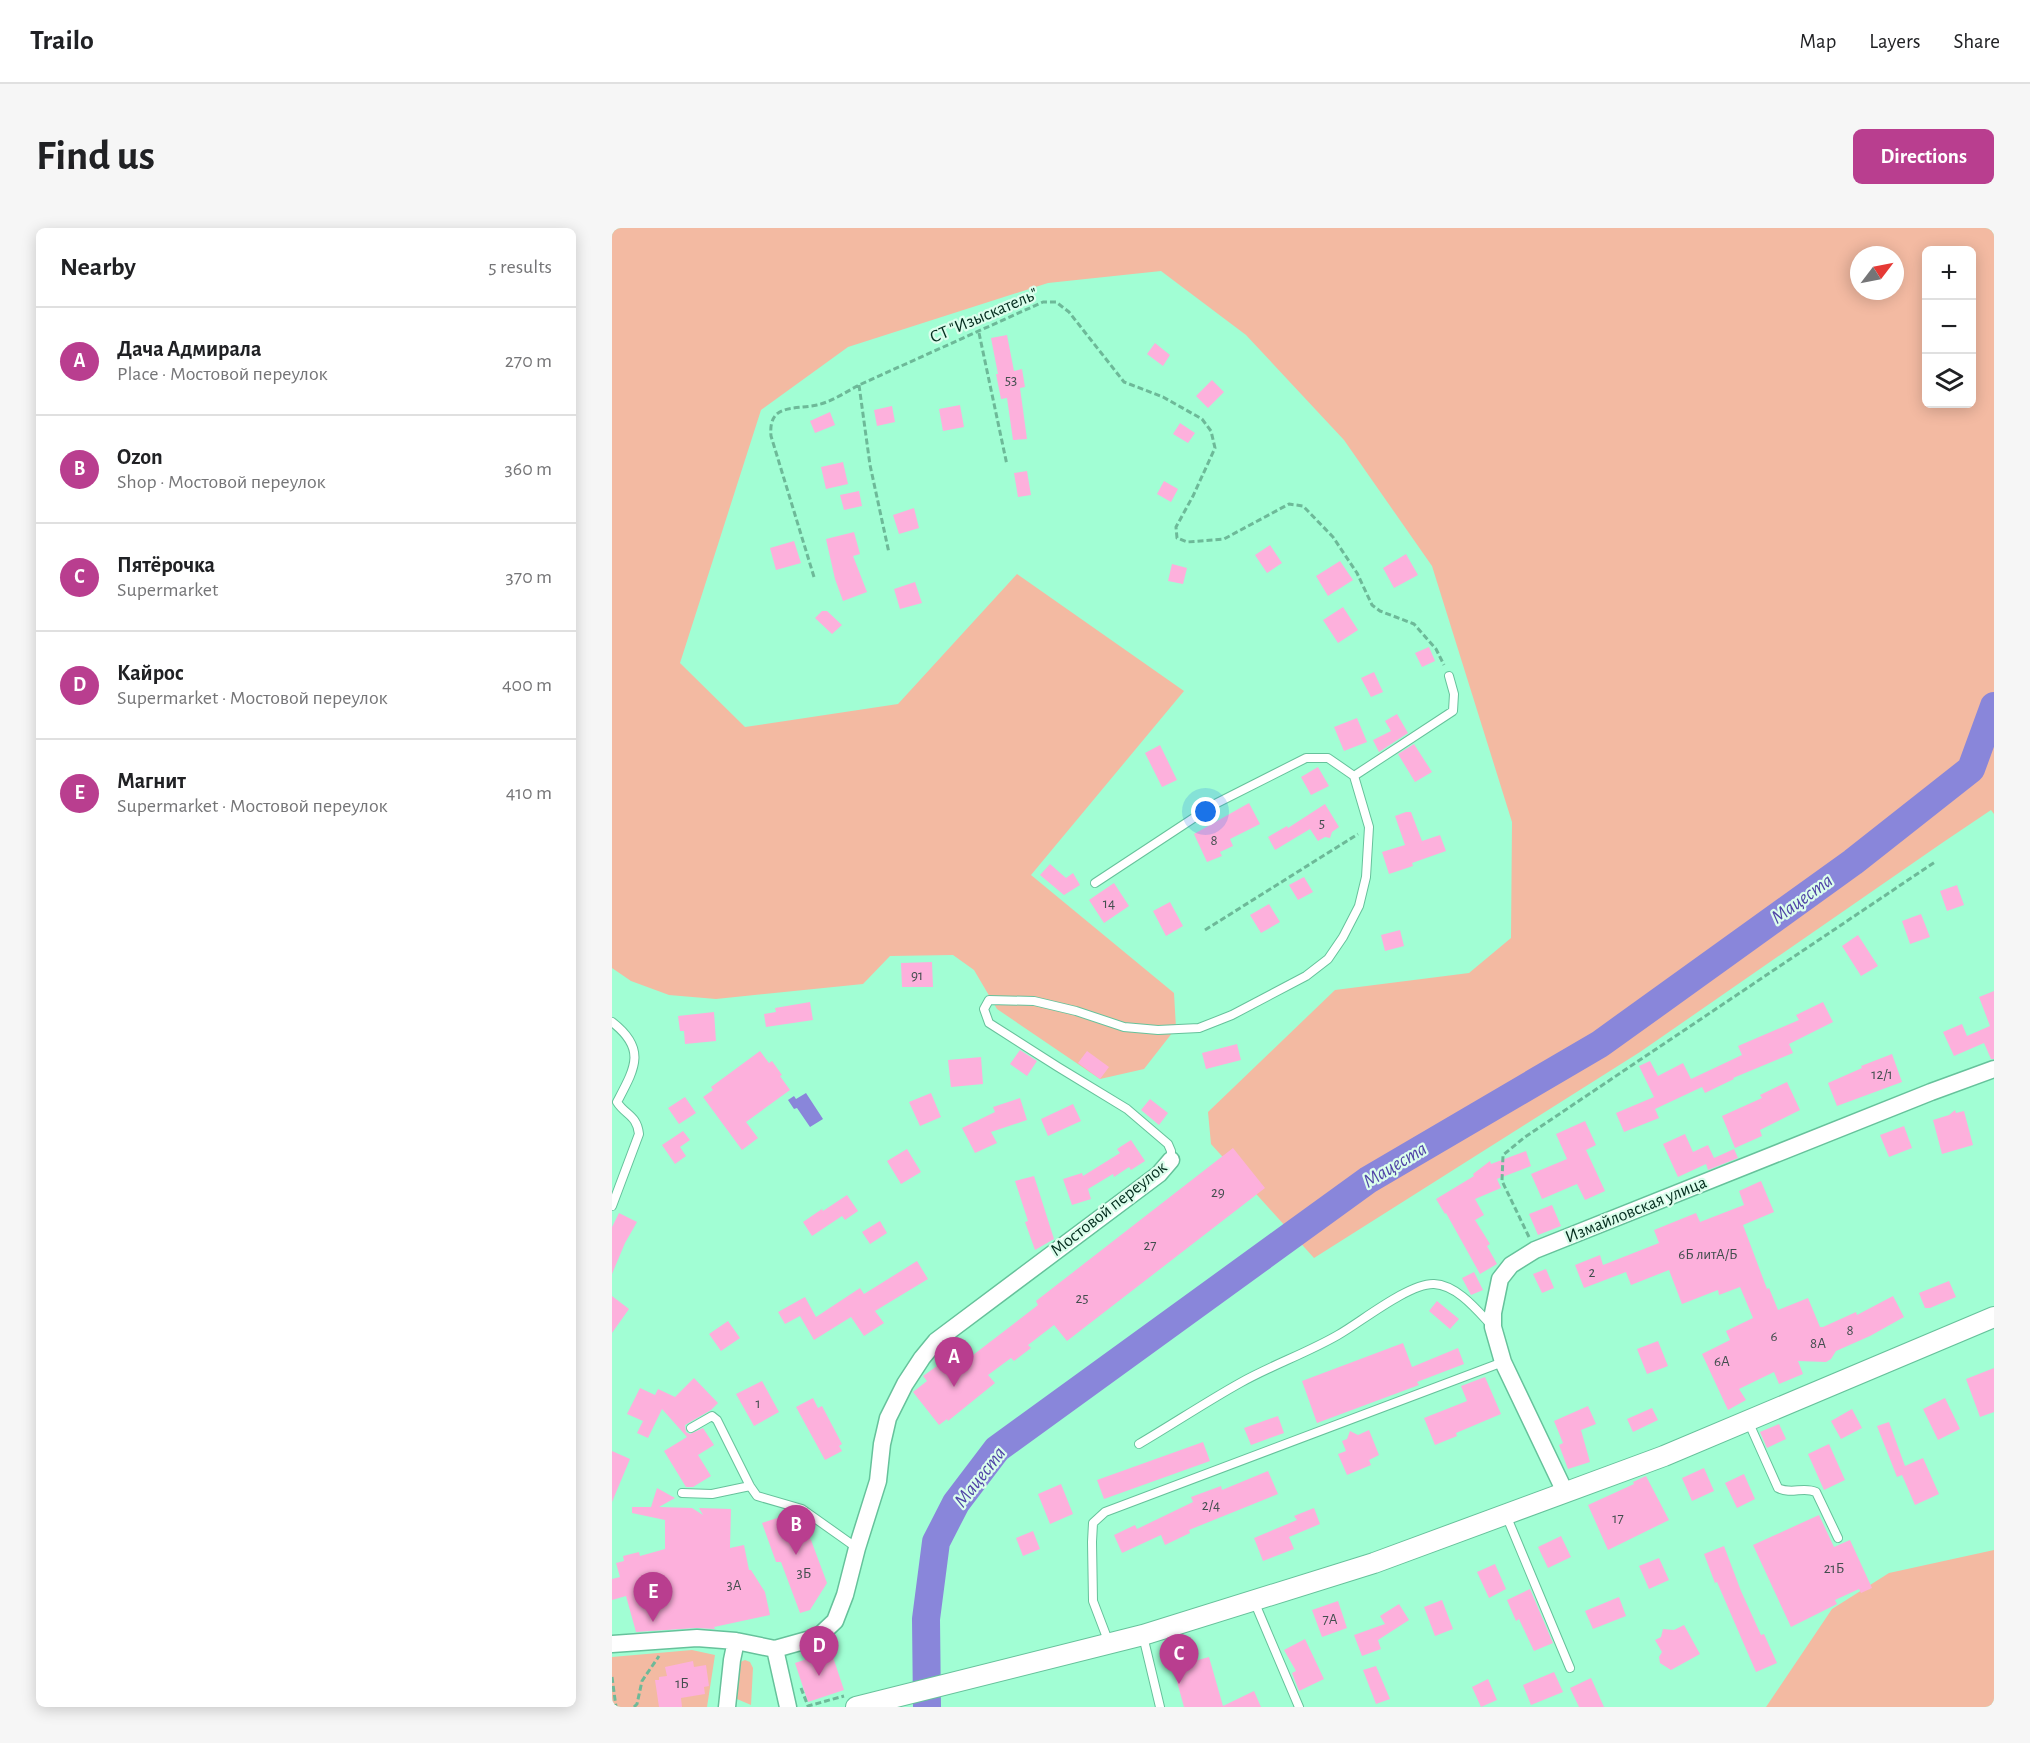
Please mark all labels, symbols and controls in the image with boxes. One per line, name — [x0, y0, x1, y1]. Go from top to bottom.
text: Trailo — [30, 27, 94, 55]
text: Map — [1800, 31, 1836, 52]
text: Layers — [1869, 31, 1920, 52]
text: Share — [1953, 31, 2000, 52]
button: Directions — [1853, 129, 1994, 184]
text: Find us — [36, 135, 155, 177]
north arrow — [1850, 246, 1904, 300]
map controls — [1922, 246, 1976, 408]
button: + — [1922, 246, 1976, 300]
text: Nearby — [60, 254, 136, 280]
text: 5 results — [488, 257, 552, 277]
street label: СТ "Изыскатель" — [927, 285, 1041, 347]
button: − — [1922, 300, 1976, 354]
text: Дача Адмирала — [117, 338, 261, 360]
text: A — [74, 351, 86, 371]
text: 270 m — [505, 351, 552, 371]
button: layers — [1922, 354, 1976, 408]
text: Place · Мостовой переулок — [117, 364, 328, 384]
house number: 53 — [1005, 373, 1017, 388]
text: Ozon — [117, 446, 163, 468]
text: B — [74, 459, 85, 479]
text: 360 m — [505, 459, 552, 479]
text: Shop · Мостовой переулок — [117, 472, 326, 492]
text: Пятёрочка — [117, 554, 215, 576]
text: C — [74, 567, 85, 587]
text: 370 m — [506, 567, 552, 587]
text: Supermarket — [117, 580, 218, 600]
text: Кайрос — [117, 662, 184, 684]
text: D — [73, 675, 86, 695]
text: 400 m — [502, 675, 552, 695]
text: Supermarket · Мостовой переулок — [117, 688, 388, 708]
text: Магнит — [117, 770, 186, 792]
text: E — [74, 783, 85, 803]
text: 410 m — [506, 783, 552, 803]
text: Supermarket · Мостовой переулок — [117, 796, 388, 816]
your location — [1191, 797, 1220, 826]
house number: 5 — [1319, 816, 1325, 831]
house number: 8 — [1210, 833, 1218, 848]
water label: Мацеста — [1768, 870, 1836, 928]
house number: 14 — [1103, 896, 1115, 911]
house number: 91 — [911, 968, 923, 983]
house number: 12/1 — [1871, 1067, 1893, 1082]
water label: Мацеста — [1360, 1138, 1430, 1192]
street label: Мостовой переулок — [1047, 1158, 1171, 1260]
street label: Измайловская улица — [1563, 1173, 1709, 1247]
house number: 29 — [1211, 1185, 1225, 1200]
house number: 27 — [1143, 1238, 1157, 1253]
house number: 6Б литА/Б — [1678, 1247, 1738, 1262]
house number: 2 — [1589, 1265, 1596, 1280]
house number: 25 — [1075, 1291, 1089, 1306]
house number: 8 — [1846, 1323, 1854, 1338]
house number: 6 — [1770, 1329, 1778, 1344]
house number: 8А — [1810, 1336, 1826, 1351]
pin: A — [934, 1338, 974, 1387]
house number: 6А — [1714, 1354, 1730, 1369]
house number: 1 — [755, 1396, 761, 1411]
water label: Мацеста — [950, 1443, 1010, 1511]
house number: 2/4 — [1202, 1498, 1220, 1513]
pin: B — [776, 1506, 816, 1555]
house number: 17 — [1612, 1511, 1624, 1526]
house number: 21Б — [1824, 1561, 1844, 1576]
house number: 3Б — [797, 1566, 811, 1581]
pin: E — [634, 1572, 672, 1622]
house number: 3А — [726, 1578, 742, 1593]
house number: 7А — [1322, 1612, 1338, 1627]
pin: D — [800, 1626, 838, 1676]
pin: C — [1160, 1634, 1198, 1684]
house number: 1Б — [675, 1676, 689, 1691]

